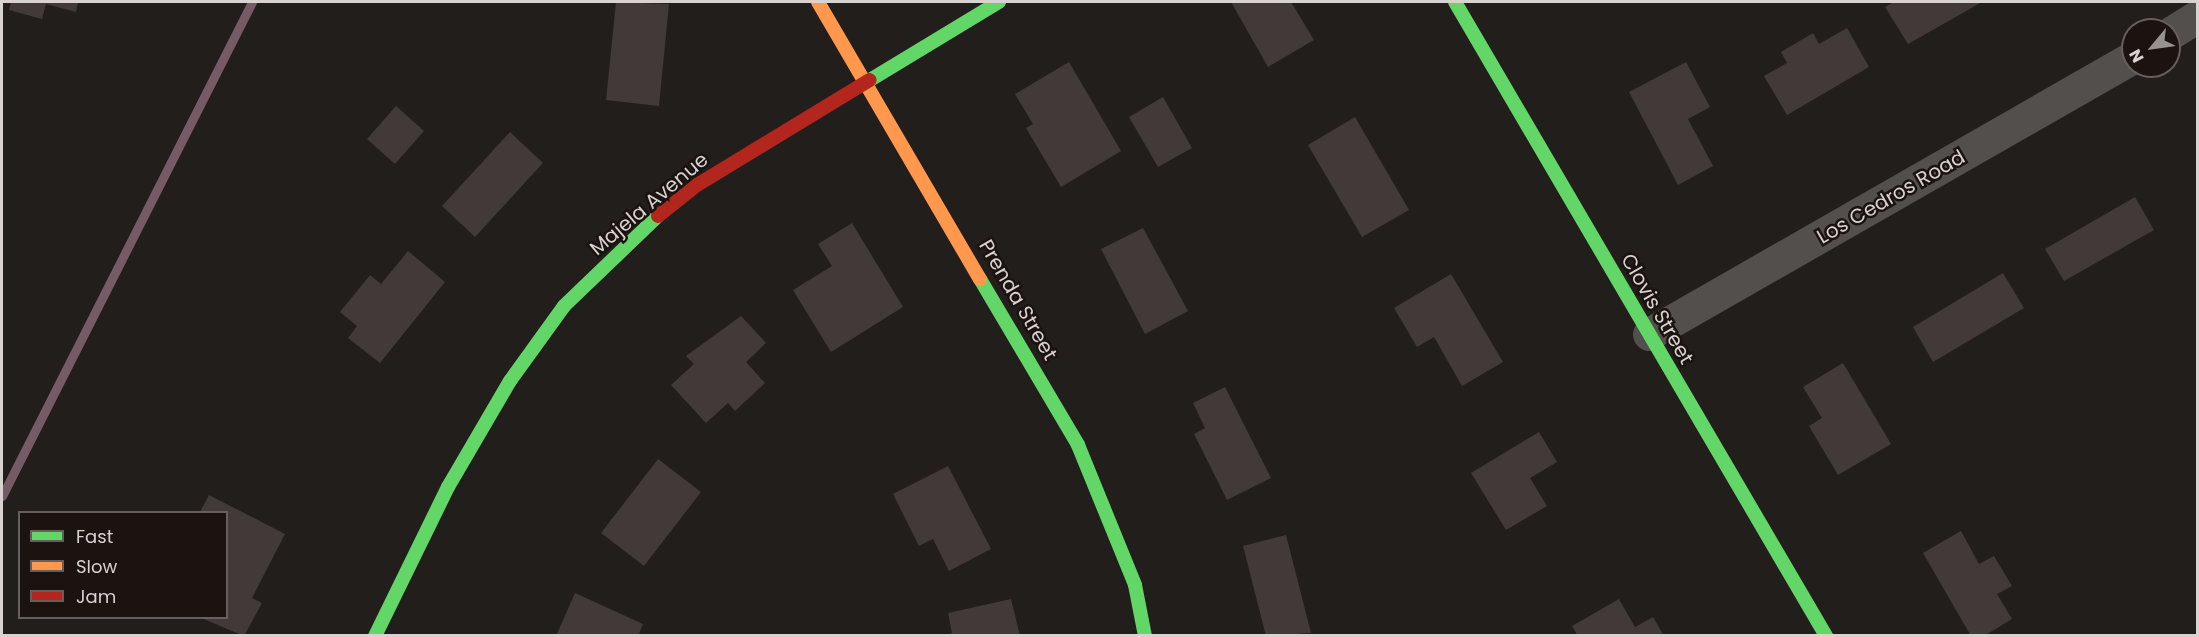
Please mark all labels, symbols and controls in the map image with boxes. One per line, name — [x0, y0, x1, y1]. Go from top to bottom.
north arrow — [2121, 18, 2181, 78]
text: N — [2124, 45, 2150, 67]
street label: Los Cedros Road — [1813, 145, 1969, 249]
street label: Majela Avenue — [585, 148, 713, 260]
street label: Prenda Street — [974, 235, 1062, 365]
street label: Clovis Street — [1616, 249, 1698, 369]
legend — [18, 511, 228, 619]
text: Fast — [76, 524, 113, 549]
text: Slow — [76, 554, 117, 579]
text: Jam — [76, 584, 116, 609]

